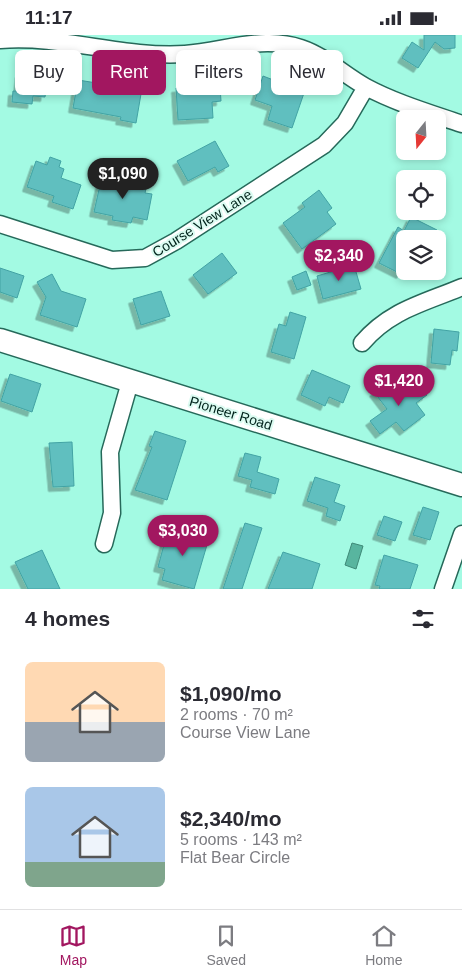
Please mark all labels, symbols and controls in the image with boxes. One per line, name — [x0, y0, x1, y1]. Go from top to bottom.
text: 11:17 — [25, 7, 73, 28]
chip: Buy — [15, 50, 82, 95]
chip: Rent — [92, 50, 166, 95]
chip: Filters — [176, 50, 261, 95]
chip: New — [271, 50, 343, 95]
north arrow — [396, 110, 446, 160]
map controls — [396, 110, 446, 280]
pin: $1,090 — [82, 157, 164, 200]
text: $1,090 — [99, 165, 147, 182]
button: locate — [396, 170, 446, 220]
street label: Course View Lane — [149, 186, 255, 260]
button: layers — [396, 230, 446, 280]
pin: $2,340 — [298, 239, 380, 282]
text: $2,340 — [315, 247, 363, 264]
pin: $1,420 — [358, 365, 440, 407]
text: $1,420 — [375, 372, 423, 389]
street label: Pioneer Road — [188, 393, 274, 433]
pin: $3,030 — [142, 515, 224, 557]
text: $3,030 — [159, 522, 207, 539]
icon: filters — [409, 605, 437, 633]
text: 4 homes — [25, 607, 110, 630]
icon: home — [65, 682, 125, 742]
text: $1,090/mo — [180, 682, 282, 705]
text: 2 rooms · 70 m² — [180, 706, 293, 723]
text: Course View Lane — [180, 724, 310, 741]
icon: home — [65, 807, 125, 867]
text: $2,340/mo — [180, 807, 282, 830]
text: 5 rooms · 143 m² — [180, 831, 302, 848]
text: Flat Bear Circle — [180, 849, 290, 866]
tab: Map — [59, 922, 87, 968]
tab: Saved — [206, 922, 246, 968]
tab: Home — [365, 922, 402, 968]

